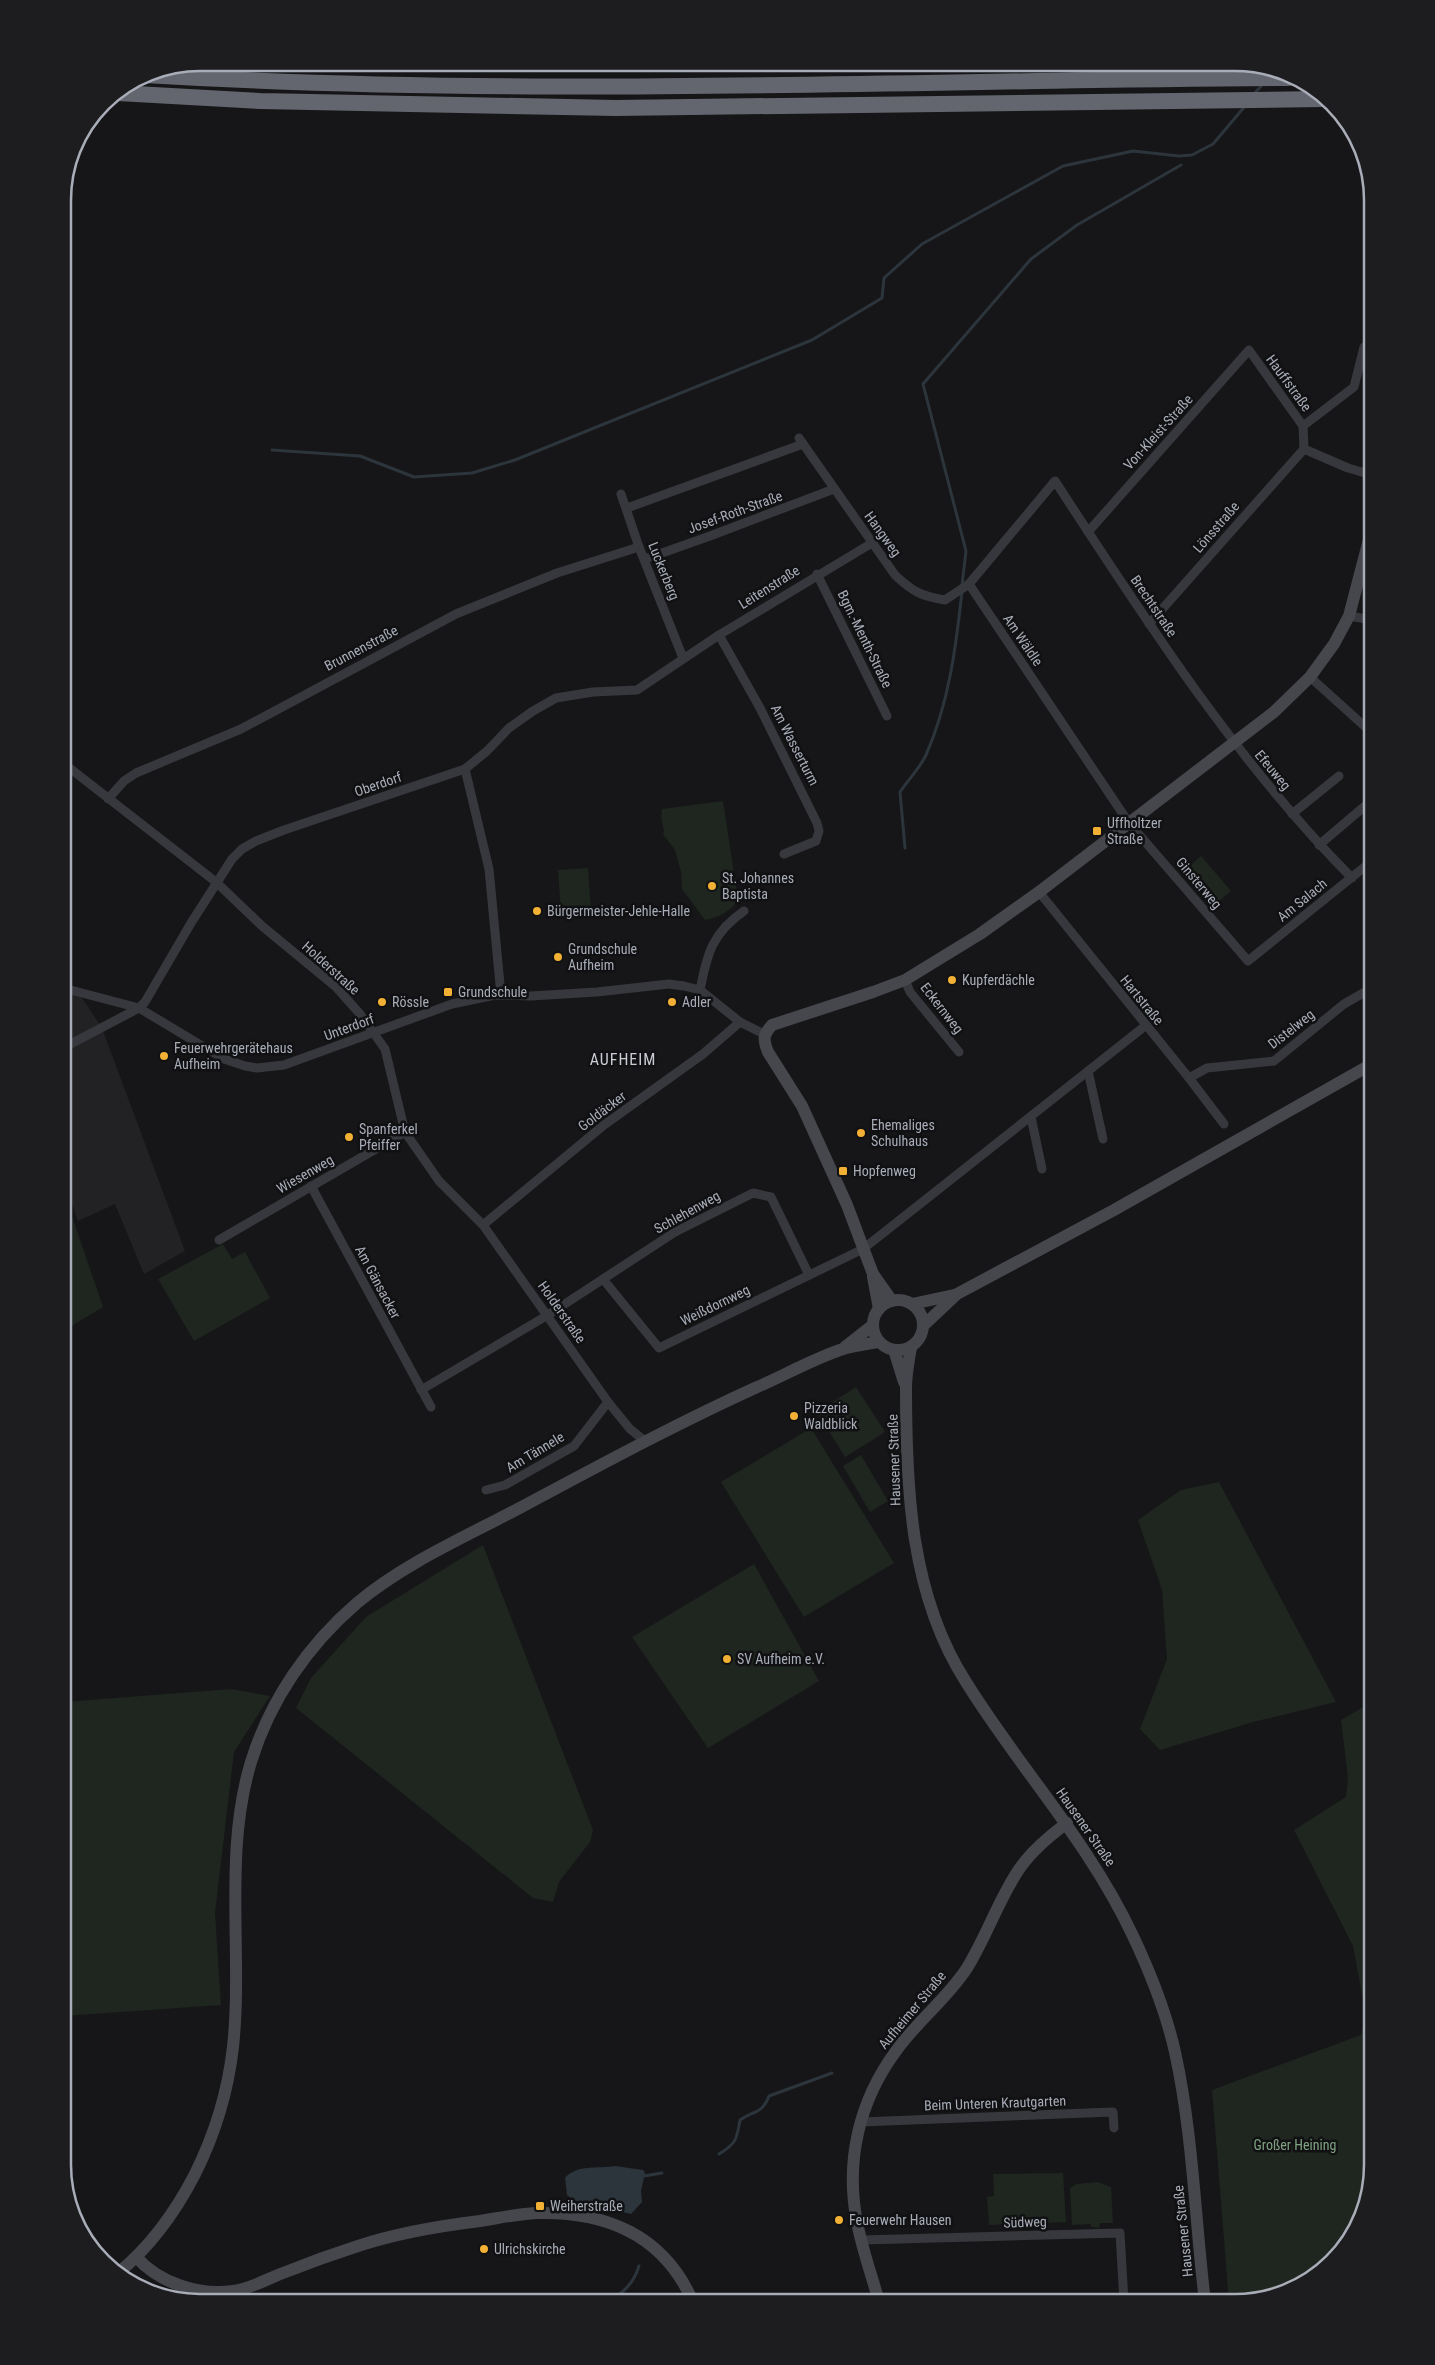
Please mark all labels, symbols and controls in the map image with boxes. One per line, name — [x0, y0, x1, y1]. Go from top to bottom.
street label: Hauffstraße — [1263, 352, 1315, 415]
street label: Von-Kleist-Straße — [1120, 391, 1196, 473]
street label: Josef-Roth-Straße — [686, 487, 785, 537]
street label: Lönsstraße — [1190, 498, 1243, 556]
street label: Hangweg — [861, 508, 905, 560]
street label: Luckerberg — [645, 540, 683, 602]
street label: Leitenstraße — [735, 562, 803, 612]
street label: Brechtstraße — [1128, 572, 1181, 640]
street label: Bgm.-Menth-Straße — [834, 588, 896, 691]
street label: Am Wäldle — [1000, 611, 1046, 669]
street label: Brunnenstraße — [322, 622, 401, 674]
street label: Am Wasserturm — [768, 702, 822, 788]
street label: Efeuweg — [1252, 747, 1294, 793]
street label: Oberdorf — [352, 768, 404, 800]
place label: Uffholtzer Straße — [1107, 815, 1162, 847]
marker: Uffholtzer Straße — [1091, 825, 1103, 837]
street label: Ginsterweg — [1173, 854, 1225, 912]
place label: St. Johannes Baptista — [722, 870, 794, 902]
street label: Am Salach — [1274, 875, 1330, 925]
marker: St. Johannes Baptista — [706, 880, 718, 892]
place label: Bürgermeister-Jehle-Halle — [547, 903, 691, 919]
marker: Bürgermeister-Jehle-Halle — [531, 905, 543, 917]
street label: Holderstraße — [299, 938, 363, 998]
place label: Grundschule Aufheim — [568, 941, 638, 973]
marker: Grundschule Aufheim — [552, 951, 564, 963]
place label: Kupferdächle — [962, 972, 1035, 988]
street label: Hartstraße — [1117, 972, 1167, 1028]
marker: Kupferdächle — [946, 974, 958, 986]
street label: Eckernweg — [917, 980, 967, 1036]
place label: Grundschule — [458, 984, 528, 1000]
marker: Grundschule — [442, 986, 454, 998]
place label: Rössle — [392, 994, 429, 1010]
place label: Adler — [682, 994, 711, 1010]
marker: Rössle — [376, 996, 388, 1008]
marker: Adler — [666, 996, 678, 1008]
street label: Distelweg — [1265, 1006, 1317, 1052]
street label: Unterdorf — [322, 1010, 377, 1043]
place label: Feuerwehrgerätehaus Aufheim — [174, 1040, 293, 1072]
marker: Feuerwehrgerätehaus Aufheim — [158, 1050, 170, 1062]
district label: AUFHEIM — [590, 1050, 656, 1069]
street label: Goldäcker — [575, 1088, 629, 1134]
place label: Ehemaliges Schulhaus — [871, 1117, 935, 1149]
place label: Spanferkel Pfeiffer — [359, 1121, 418, 1153]
marker: Ehemaliges Schulhaus — [855, 1127, 867, 1139]
marker: Spanferkel Pfeiffer — [343, 1131, 355, 1143]
street label: Wiesenweg — [274, 1151, 336, 1197]
place label: Hopfenweg — [853, 1163, 916, 1179]
marker: Hopfenweg — [837, 1165, 849, 1177]
street label: Schlehenweg — [651, 1187, 723, 1237]
street label: Am Gänsacker — [352, 1243, 404, 1321]
street label: Holderstraße — [535, 1278, 589, 1346]
street label: Weißdornweg — [678, 1281, 752, 1329]
place label: Pizzeria Waldblick — [804, 1400, 858, 1432]
marker: Pizzeria Waldblick — [788, 1410, 800, 1422]
street label: Hausener Straße — [884, 1413, 904, 1506]
street label: Am Tännele — [503, 1428, 567, 1476]
place label: SV Aufheim e.V. — [737, 1651, 825, 1667]
marker: SV Aufheim e.V. — [721, 1653, 733, 1665]
street label: Hausener Straße — [1053, 1785, 1119, 1870]
street label: Aufheimer Straße — [875, 1968, 949, 2052]
street label: Beim Unteren Krautgarten — [924, 2093, 1066, 2113]
park label: Großer Heining — [1254, 2137, 1336, 2153]
street label: Hausener Straße — [1170, 2184, 1196, 2278]
place label: Weiherstraße — [550, 2198, 623, 2214]
marker: Weiherstraße — [534, 2200, 546, 2212]
place label: Feuerwehr Hausen — [849, 2212, 952, 2228]
street label: Südweg — [1003, 2213, 1047, 2231]
marker: Feuerwehr Hausen — [833, 2214, 845, 2226]
place label: Ulrichskirche — [494, 2241, 566, 2257]
marker: Ulrichskirche — [478, 2243, 490, 2255]

